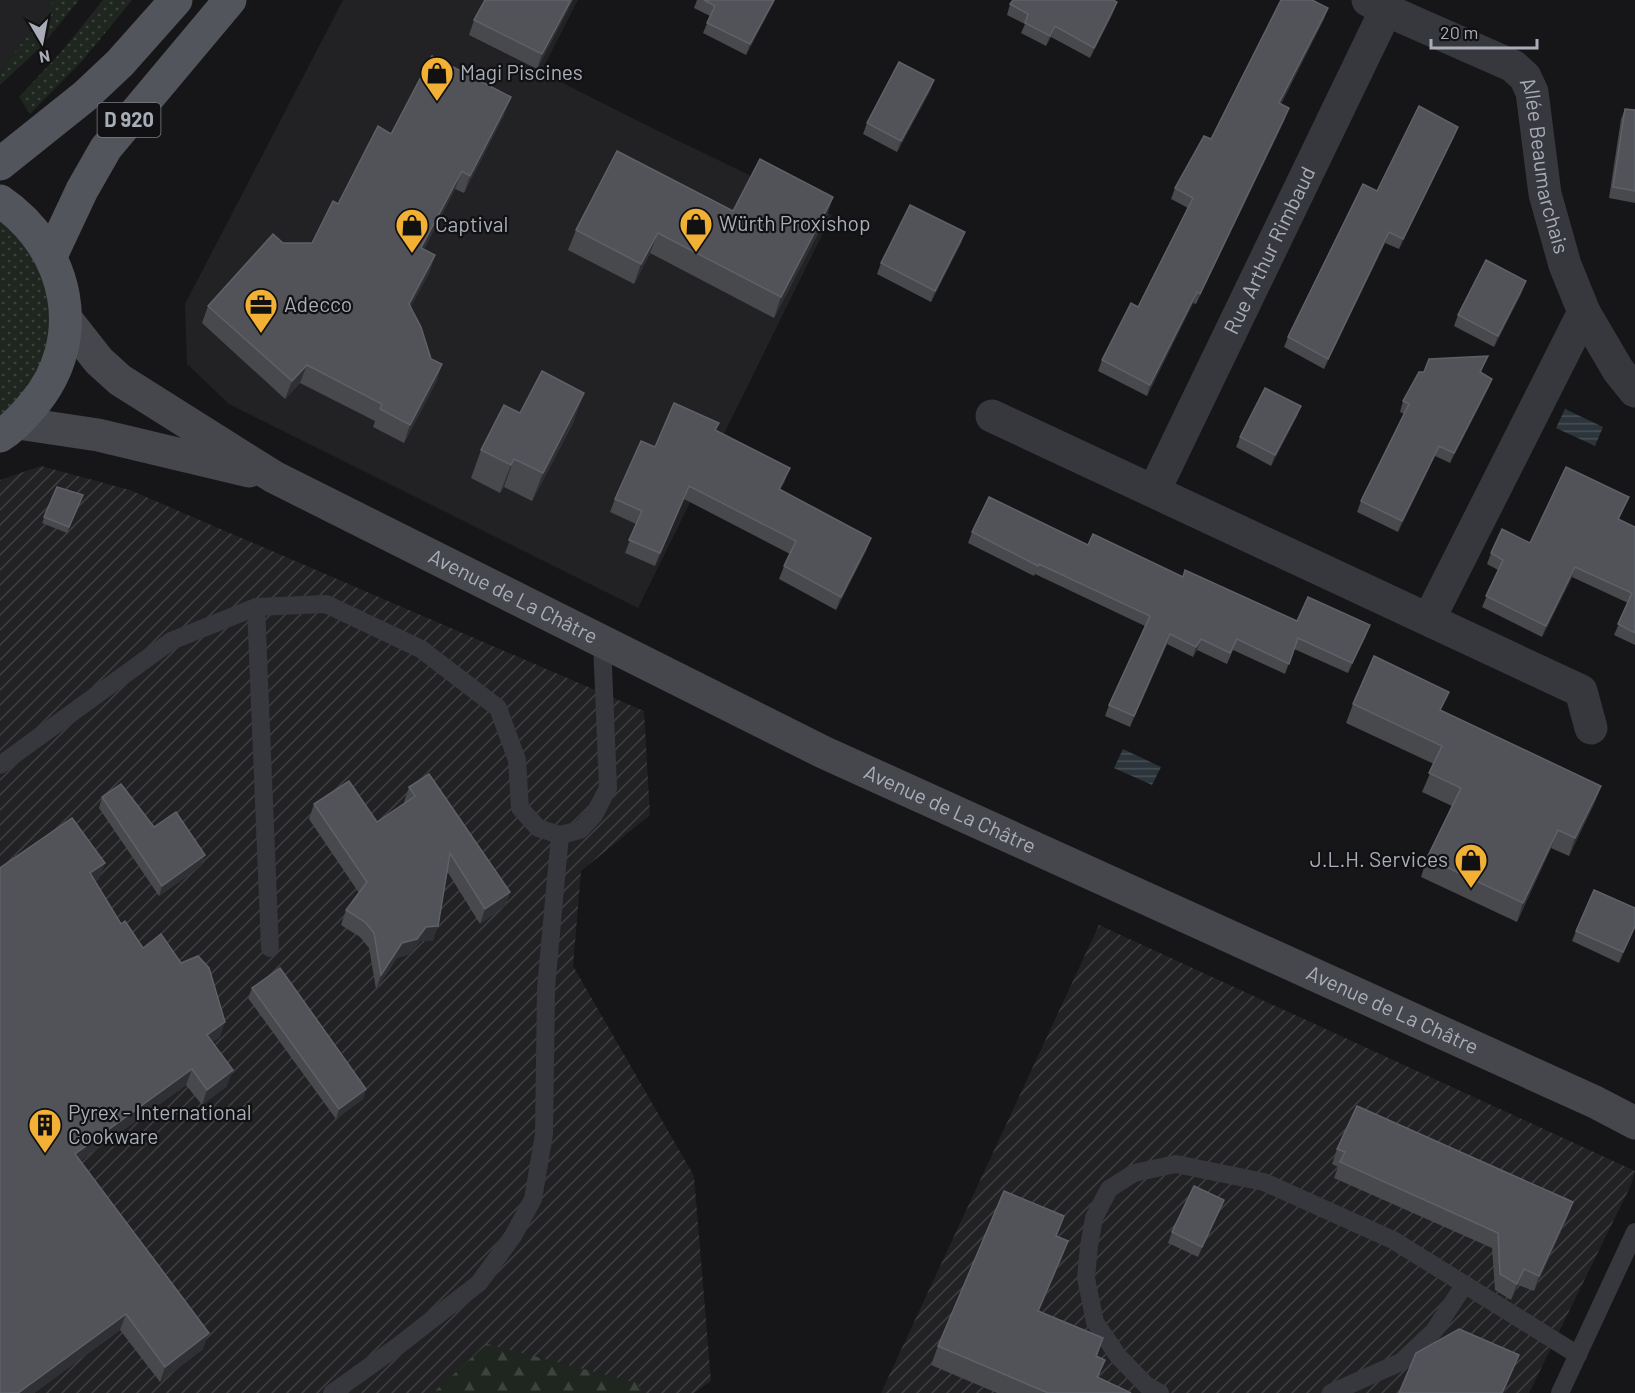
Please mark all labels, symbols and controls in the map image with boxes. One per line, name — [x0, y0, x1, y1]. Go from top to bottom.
north arrow — [12, 12, 72, 72]
scale bar — [1431, 12, 1538, 50]
text: 20 m — [1440, 21, 1478, 43]
text: N — [38, 47, 52, 68]
shop icon: Magi Piscines — [419, 55, 455, 102]
place label: Magi Piscines — [460, 59, 583, 84]
street label: Allée Beaumarchais — [1516, 73, 1575, 256]
road number: D 920 — [98, 103, 160, 137]
street label: Rue Arthur Rimbaud — [1218, 162, 1320, 338]
shop icon: Würth Proxishop — [678, 206, 714, 253]
shop icon: Captival — [394, 207, 430, 254]
place label: Würth Proxishop — [719, 210, 871, 235]
place label: Captival — [435, 211, 508, 236]
office icon: Adecco — [243, 287, 279, 334]
place label: Adecco — [284, 291, 352, 316]
street label: Avenue de La Châtre — [425, 543, 602, 648]
street label: Avenue de La Châtre — [861, 758, 1040, 858]
shop icon: J.L.H. Services — [1453, 842, 1489, 889]
place label: J.L.H. Services — [1310, 846, 1448, 871]
street label: Avenue de La Châtre — [1303, 959, 1483, 1059]
place label: Pyrex - International Cookware — [68, 1099, 251, 1148]
building icon: Pyrex - International Cookware — [27, 1107, 63, 1154]

